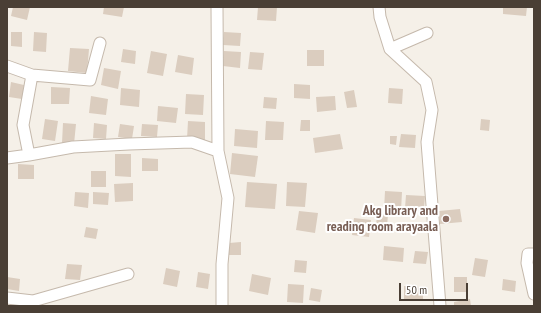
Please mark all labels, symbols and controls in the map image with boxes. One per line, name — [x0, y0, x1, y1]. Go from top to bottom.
place label: Akg library and reading room arayaala — [327, 203, 438, 236]
marker: Akg library and reading room arayaala — [441, 214, 451, 224]
scale bar — [401, 275, 470, 301]
text: 50 m — [406, 282, 427, 297]

